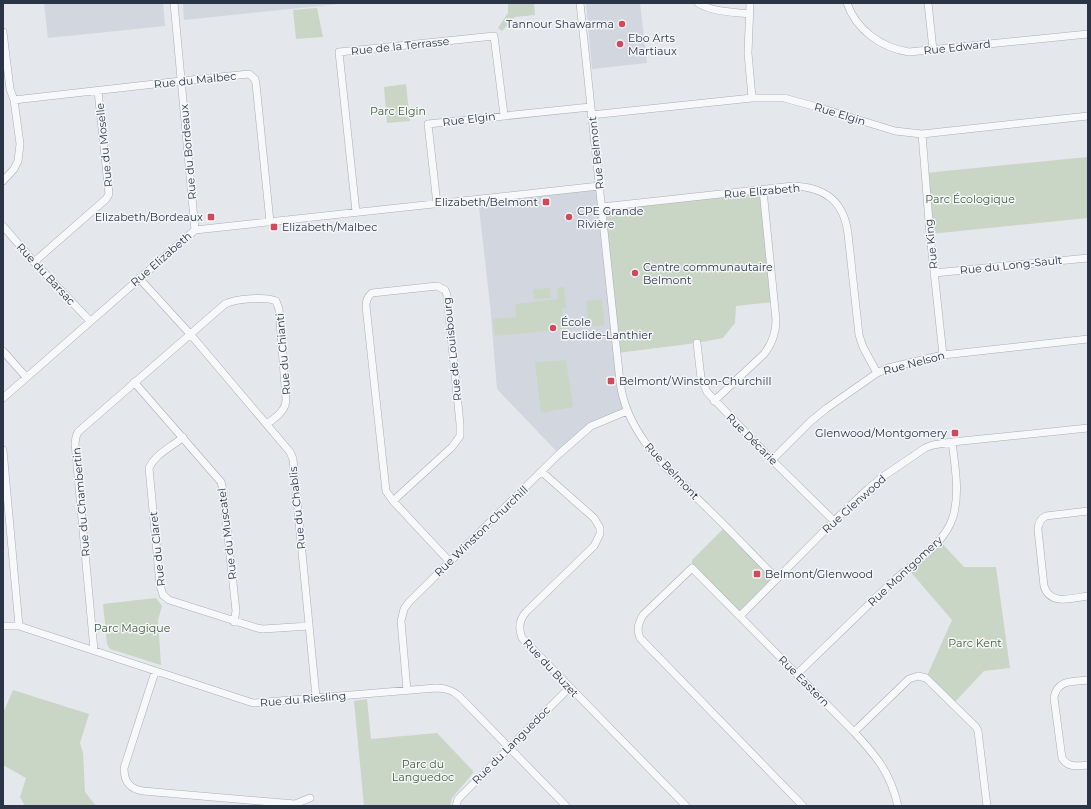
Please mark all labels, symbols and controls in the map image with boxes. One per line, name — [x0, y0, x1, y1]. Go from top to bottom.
place label: Tannour Shawarma — [506, 17, 614, 31]
marker: Tannour Shawarma — [617, 19, 627, 29]
place label: Ebo Arts Martiaux — [628, 31, 677, 58]
street label: Rue de la Terrasse — [350, 34, 450, 58]
street label: Rue Edward — [923, 37, 991, 57]
marker: Ebo Arts Martiaux — [615, 39, 625, 49]
street label: Rue du Malbec — [153, 69, 237, 91]
street label: Rue Elgin — [813, 100, 867, 128]
street label: Rue du Moselle — [93, 102, 115, 188]
street label: Rue du Bordeaux — [177, 104, 199, 200]
park label: Parc Elgin — [370, 104, 426, 118]
street label: Rue Elgin — [442, 109, 496, 129]
street label: Rue Belmont — [585, 115, 607, 190]
street label: Rue Elizabeth — [723, 181, 801, 201]
park label: Parc Écologique — [925, 192, 1015, 206]
place label: Elizabeth/Belmont — [435, 195, 539, 209]
marker: Elizabeth/Belmont — [541, 197, 551, 207]
place label: CPE Grande Rivière — [577, 204, 644, 231]
place label: Elizabeth/Bordeaux — [95, 210, 203, 224]
marker: Elizabeth/Bordeaux — [206, 212, 216, 222]
marker: CPE Grande Rivière — [564, 212, 574, 222]
street label: Rue King — [921, 218, 941, 270]
place label: Elizabeth/Malbec — [282, 220, 377, 234]
marker: Elizabeth/Malbec — [269, 222, 279, 232]
street label: Rue Elizabeth — [128, 229, 194, 289]
street label: Rue du Barsac — [14, 240, 78, 308]
street label: Rue du Long-Sault — [959, 253, 1063, 277]
place label: Centre communautaire Belmont — [643, 260, 773, 287]
marker: Centre communautaire Belmont — [630, 268, 640, 278]
street label: Rue de Louisbourg — [440, 296, 464, 402]
street label: Rue du Chianti — [272, 312, 294, 396]
place label: École Euclide-Lanthier — [561, 315, 652, 342]
marker: École Euclide-Lanthier — [548, 323, 558, 333]
street label: Rue Nelson — [882, 348, 946, 378]
place label: Belmont/Winston-Churchill — [619, 374, 771, 388]
marker: Belmont/Winston-Churchill — [606, 376, 616, 386]
street label: Rue Décarie — [723, 410, 781, 468]
place label: Glenwood/Montgomery — [815, 426, 947, 440]
marker: Glenwood/Montgomery — [950, 428, 960, 438]
street label: Rue Belmont — [642, 439, 702, 503]
street label: Rue du Chambertin — [69, 447, 93, 557]
street label: Rue du Chablis — [286, 465, 308, 550]
street label: Rue Glenwood — [819, 472, 889, 536]
street label: Rue Winston-Churchill — [431, 483, 531, 579]
street label: Rue du Muscatel — [214, 487, 240, 581]
street label: Rue du Claret — [146, 510, 168, 587]
street label: Rue Montgomery — [865, 533, 945, 609]
place label: Belmont/Glenwood — [765, 567, 873, 581]
marker: Belmont/Glenwood — [752, 569, 762, 579]
park label: Parc Magique — [94, 621, 171, 635]
street label: Rue du Buzet — [520, 636, 582, 701]
park label: Parc Kent — [948, 636, 1002, 650]
street label: Rue Eastern — [775, 652, 833, 710]
street label: Rue du Riesling — [259, 688, 347, 710]
street label: Rue du Languedoc — [469, 703, 553, 787]
park label: Parc du Languedoc — [392, 757, 454, 784]

